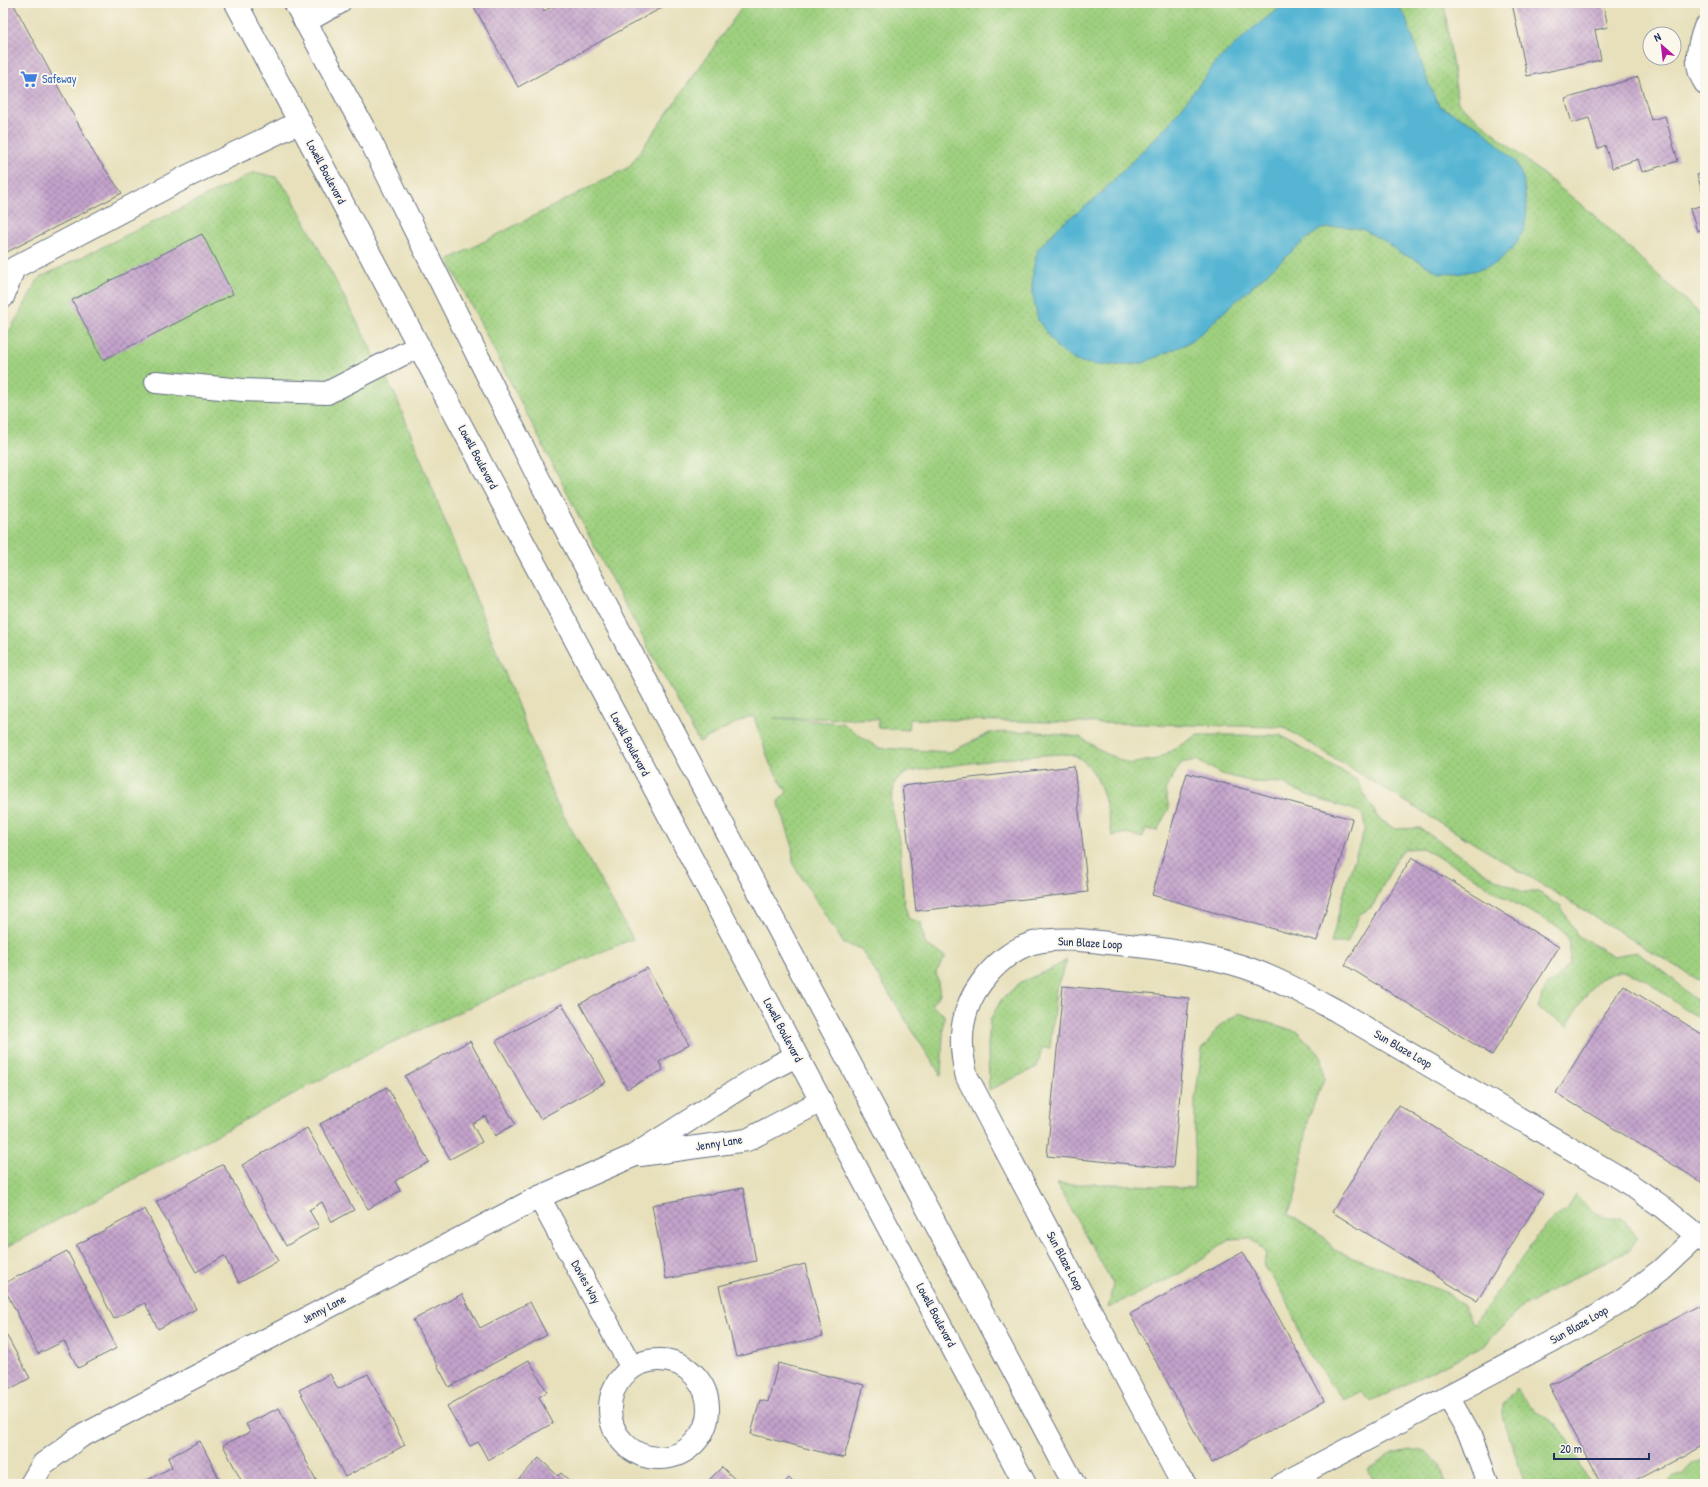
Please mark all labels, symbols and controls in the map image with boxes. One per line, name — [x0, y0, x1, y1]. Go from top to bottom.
north arrow — [1642, 26, 1682, 66]
text: N — [1651, 30, 1663, 45]
supermarket icon: Safeway — [19, 69, 39, 89]
place label: Safeway — [42, 70, 77, 87]
street label: Lowell Boulevard — [302, 137, 351, 207]
street label: Lowell Boulevard — [454, 422, 503, 492]
street label: Lowell Boulevard — [606, 709, 655, 779]
street label: Sun Blaze Loop — [1057, 932, 1123, 953]
street label: Lowell Boulevard — [759, 995, 808, 1065]
street label: Sun Blaze Loop — [1371, 1025, 1435, 1072]
street label: Jenny Lane — [694, 1130, 744, 1155]
street label: Sun Blaze Loop — [1043, 1228, 1088, 1293]
street label: Davies Way — [568, 1257, 605, 1307]
street label: Lowell Boulevard — [912, 1280, 961, 1350]
street label: Jenny Lane — [299, 1290, 349, 1327]
street label: Sun Blaze Loop — [1547, 1301, 1611, 1348]
scale bar — [1554, 1435, 1649, 1461]
text: 20 m — [1560, 1440, 1582, 1457]

